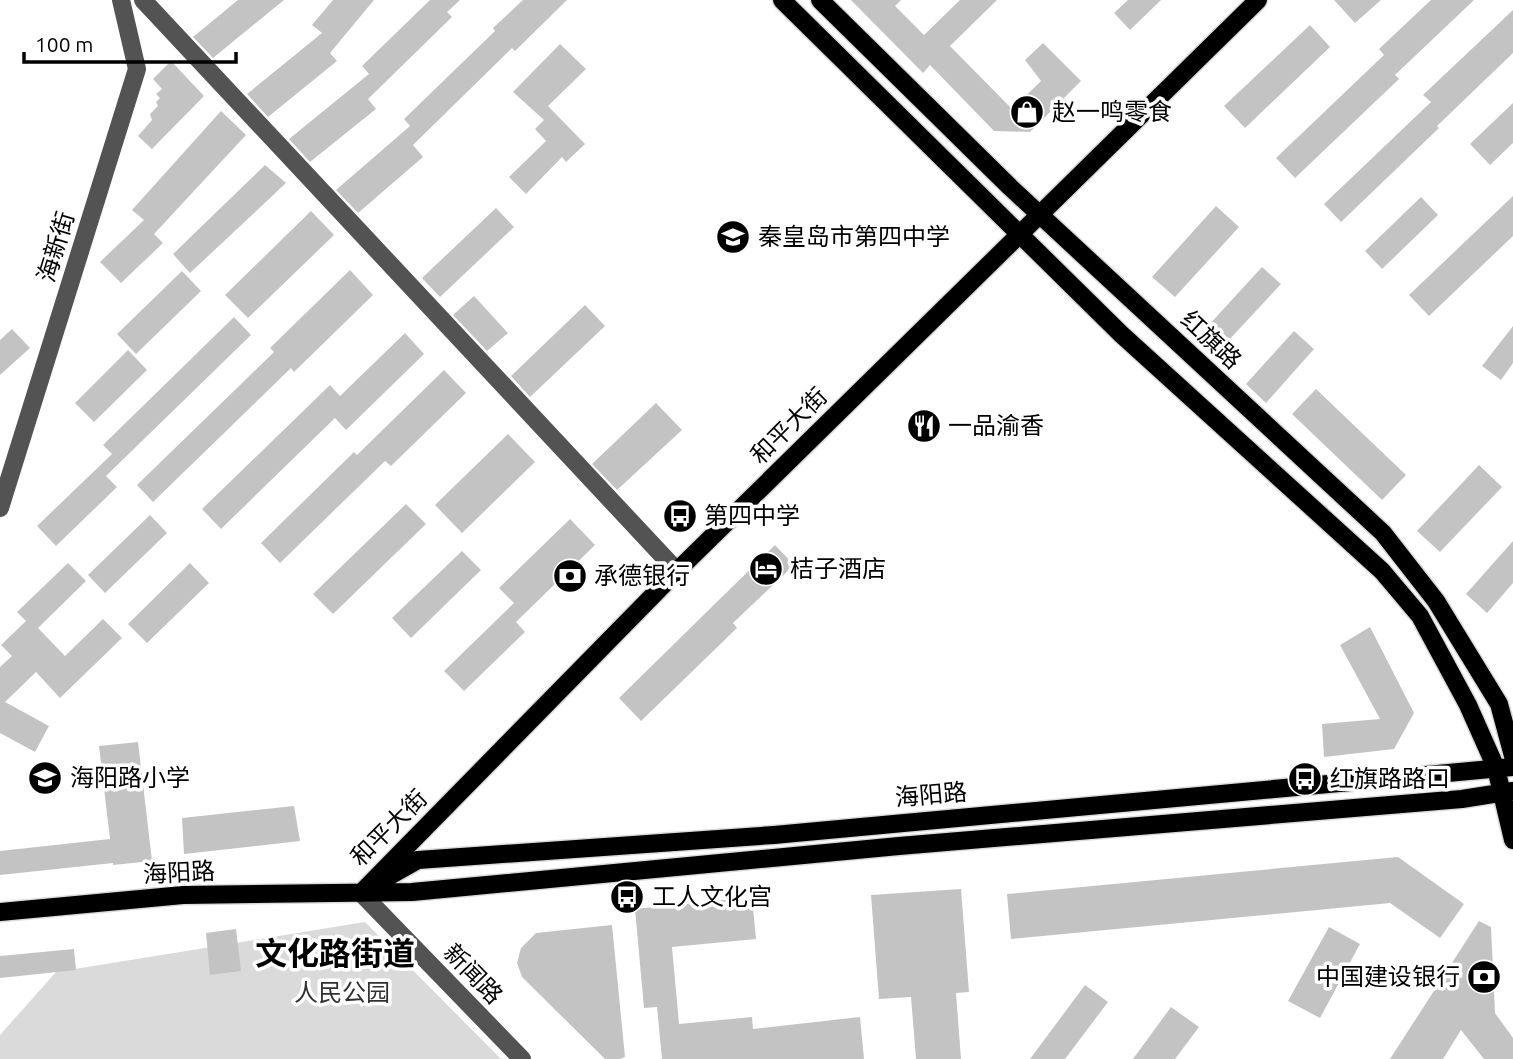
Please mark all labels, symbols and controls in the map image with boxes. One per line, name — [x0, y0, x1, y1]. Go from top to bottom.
scale bar — [24, 21, 236, 65]
text: 100 m — [35, 32, 93, 56]
shop icon: 赵一鸣零食 — [1008, 93, 1046, 131]
place label: 赵一鸣零食 — [1052, 98, 1172, 125]
street label: 海新街 — [32, 208, 79, 285]
school or university icon: 秦皇岛市第四中学 — [714, 218, 752, 256]
place label: 秦皇岛市第四中学 — [758, 223, 950, 250]
street label: 红旗路 — [1176, 305, 1247, 374]
street label: 和平大街 — [745, 382, 832, 469]
restaurant icon: 一品渝香 — [905, 407, 943, 445]
place label: 一品渝香 — [948, 412, 1044, 439]
bus stop icon: 第四中学 — [661, 497, 699, 535]
place label: 第四中学 — [704, 502, 800, 529]
hotel icon: 桔子酒店 — [747, 550, 785, 588]
place label: 桔子酒店 — [790, 555, 886, 582]
bank icon: 承德银行 — [551, 557, 589, 595]
place label: 承德银行 — [594, 562, 690, 589]
school or university icon: 海阳路小学 — [26, 759, 64, 797]
bus stop icon: 红旗路路口 — [1286, 760, 1324, 798]
place label: 海阳路小学 — [70, 764, 190, 791]
place label: 红旗路路口 — [1330, 765, 1450, 792]
street label: 海阳路 — [894, 778, 968, 811]
street label: 和平大街 — [345, 784, 432, 871]
street label: 海阳路 — [142, 857, 216, 888]
bus stop icon: 工人文化宫 — [608, 878, 646, 916]
place label: 工人文化宫 — [652, 883, 772, 910]
district label: 文化路街道 — [255, 935, 415, 971]
street label: 新闻路 — [439, 938, 508, 1009]
bank icon: 中国建设银行 — [1465, 958, 1503, 996]
place label: 中国建设银行 — [1316, 963, 1460, 990]
park label: 人民公园 — [294, 979, 390, 1006]

